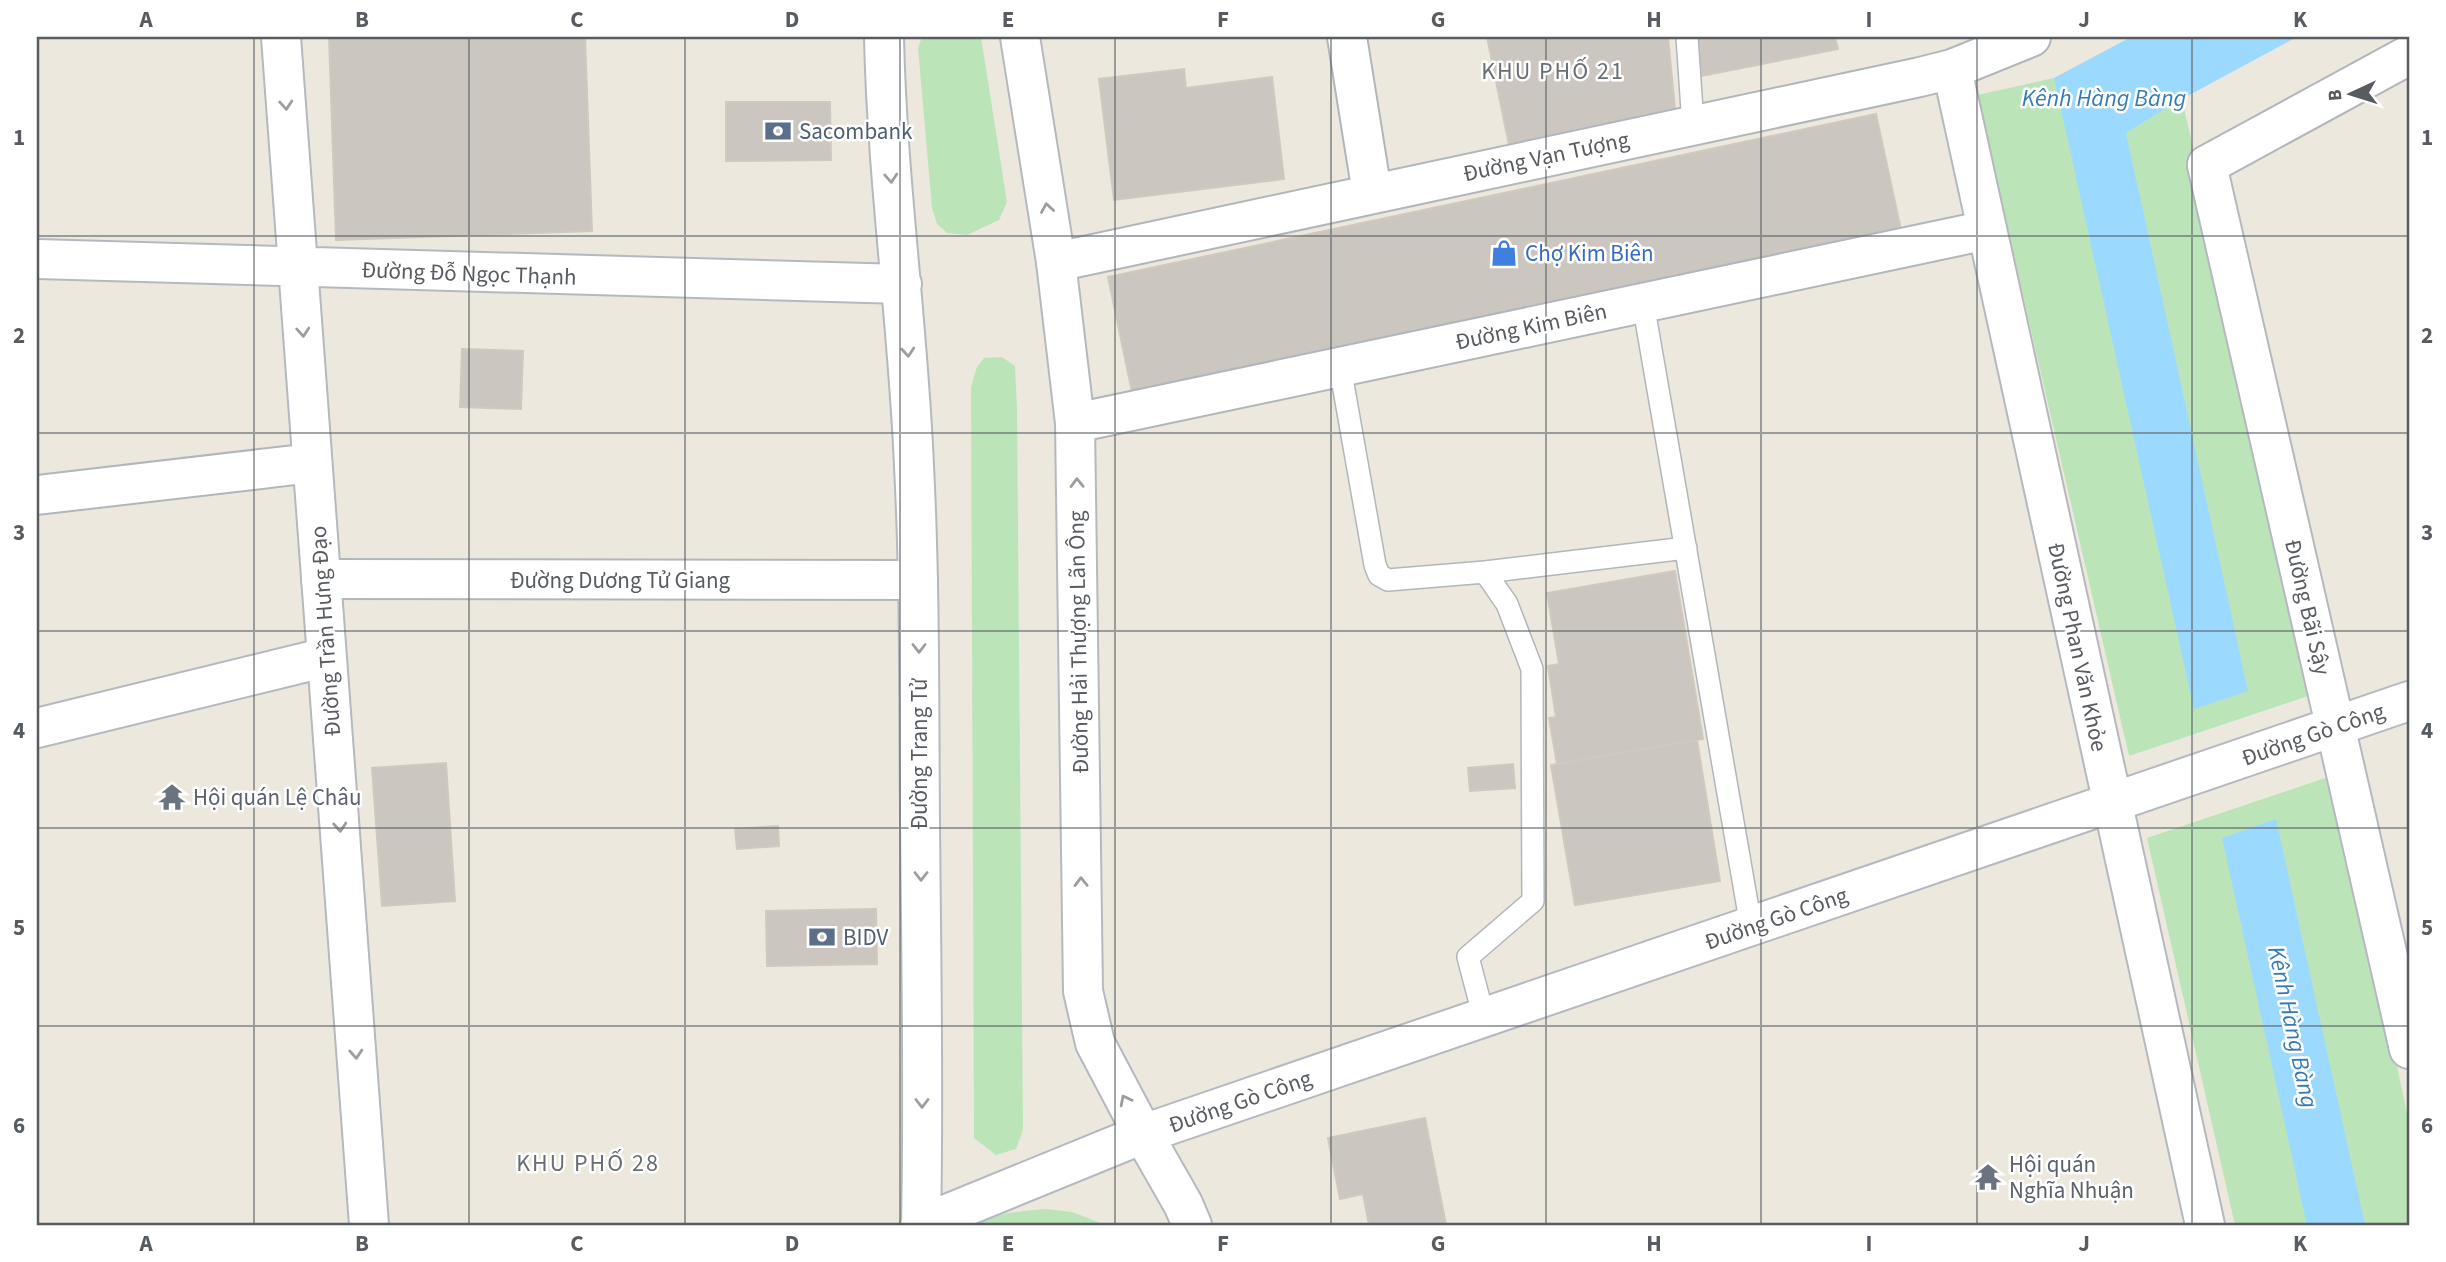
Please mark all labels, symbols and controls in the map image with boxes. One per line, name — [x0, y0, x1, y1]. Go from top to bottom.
text: A — [138, 3, 153, 36]
text: B — [355, 3, 369, 36]
text: C — [570, 3, 584, 36]
text: D — [785, 3, 799, 36]
text: E — [1002, 3, 1014, 36]
text: F — [1217, 3, 1229, 36]
text: G — [1431, 3, 1445, 36]
text: H — [1646, 3, 1662, 36]
text: I — [1866, 3, 1872, 36]
text: J — [2078, 3, 2090, 36]
text: K — [2293, 3, 2308, 36]
district label: KHU PHỐ 21 — [1481, 54, 1625, 89]
north arrow — [2316, 60, 2386, 130]
water label: Kênh Hàng Bàng — [2022, 81, 2186, 116]
text: B — [2322, 88, 2349, 102]
one-way arrow — [279, 100, 294, 111]
place label: Sacombank — [799, 115, 913, 148]
bank icon: Sacombank — [763, 116, 793, 146]
text: 1 — [13, 121, 25, 154]
text: 1 — [2421, 121, 2433, 154]
street label: Đường Vạn Tượng — [1460, 123, 1633, 190]
one-way arrow — [883, 173, 898, 184]
one-way arrow — [1040, 202, 1055, 214]
place label: Chợ Kim Biên — [1525, 237, 1654, 270]
shop icon: Chợ Kim Biên — [1489, 238, 1519, 268]
street label: Đường Đỗ Ngọc Thạnh — [361, 253, 577, 294]
street label: Đường Kim Biên — [1452, 294, 1610, 359]
text: 2 — [13, 319, 25, 352]
text: 2 — [2421, 319, 2433, 352]
one-way arrow — [295, 326, 310, 337]
one-way arrow — [900, 347, 915, 358]
one-way arrow — [1069, 477, 1085, 488]
street label: Đường Hải Thượng Lãn Ông — [1060, 510, 1097, 774]
text: 3 — [13, 516, 25, 549]
text: 3 — [2421, 516, 2433, 549]
street label: Đường Trần Hưng Đạo — [302, 525, 349, 737]
street label: Đường Bãi Sậy — [2276, 536, 2339, 678]
street label: Đường Phan Văn Khỏe — [2039, 540, 2116, 754]
street label: Đường Dương Tử Giang — [510, 564, 731, 597]
one-way arrow — [911, 643, 926, 654]
street label: Đường Trang Tử — [903, 678, 936, 830]
street label: Đường Gò Công — [2237, 694, 2390, 774]
text: 4 — [13, 714, 25, 747]
text: 4 — [2421, 714, 2433, 747]
place label: Hội quán Lệ Châu — [193, 781, 361, 814]
temple icon: Hội quán Lệ Châu — [157, 782, 187, 812]
one-way arrow — [332, 822, 347, 833]
one-way arrow — [913, 870, 928, 881]
one-way arrow — [1073, 876, 1088, 887]
street label: Đường Gò Công — [1700, 878, 1853, 958]
text: 5 — [13, 911, 25, 944]
text: 5 — [2421, 911, 2433, 944]
place label: BIDV — [843, 921, 888, 954]
bank icon: BIDV — [807, 922, 837, 952]
water label: Kênh Hàng Bàng — [2258, 943, 2327, 1111]
one-way arrow — [348, 1049, 363, 1060]
street label: Đường Gò Công — [1164, 1061, 1317, 1141]
one-way arrow — [1120, 1095, 1134, 1108]
one-way arrow — [915, 1098, 930, 1109]
text: 6 — [13, 1109, 25, 1142]
text: 6 — [2421, 1109, 2433, 1142]
district label: KHU PHỐ 28 — [516, 1146, 660, 1181]
place label: Hội quán Nghĩa Nhuận — [2009, 1148, 2134, 1207]
temple icon: Hội quán Nghĩa Nhuận — [1973, 1162, 2003, 1192]
text: A — [138, 1227, 153, 1260]
text: B — [355, 1227, 369, 1260]
text: C — [570, 1227, 584, 1260]
text: D — [785, 1227, 799, 1260]
text: E — [1002, 1227, 1014, 1260]
text: F — [1217, 1227, 1229, 1260]
text: G — [1431, 1227, 1445, 1260]
text: H — [1646, 1227, 1662, 1260]
text: I — [1866, 1227, 1872, 1260]
text: J — [2078, 1227, 2090, 1260]
text: K — [2293, 1227, 2308, 1260]

